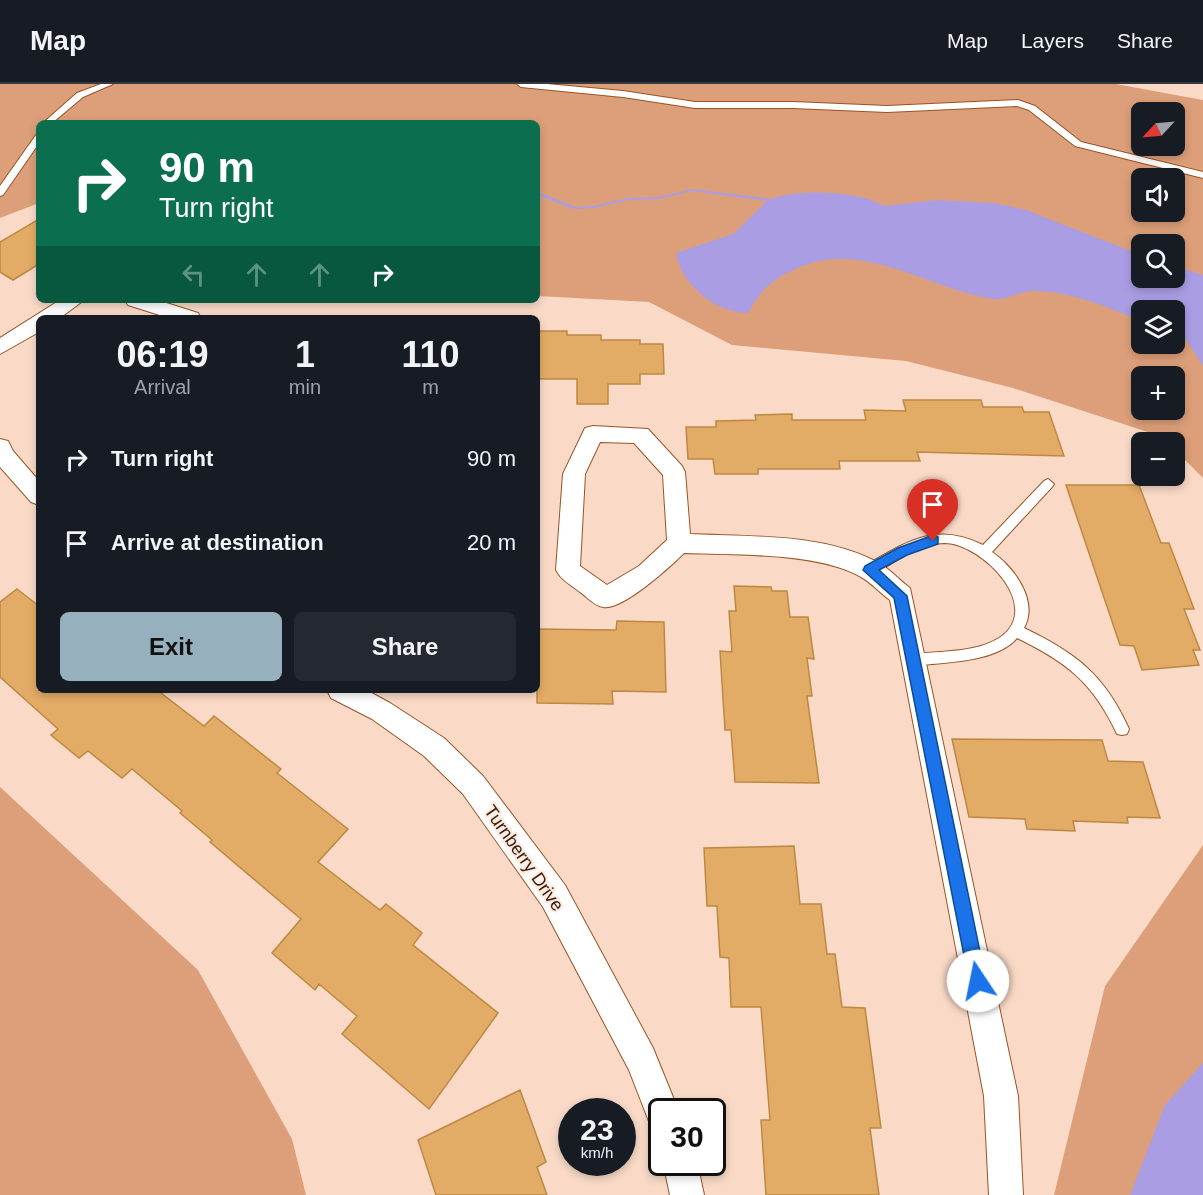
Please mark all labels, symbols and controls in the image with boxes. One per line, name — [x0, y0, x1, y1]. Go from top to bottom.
text: Map — [30, 25, 86, 56]
text: Map — [947, 29, 988, 52]
text: Layers — [1021, 29, 1084, 52]
text: Share — [1117, 29, 1173, 52]
north arrow — [1131, 102, 1185, 156]
map controls — [1131, 102, 1185, 486]
icon: right — [60, 144, 138, 222]
text: 90 m — [159, 144, 255, 191]
button: sound — [1131, 168, 1185, 222]
text: Turn right — [159, 193, 274, 223]
button: search — [1131, 234, 1185, 288]
icon: left — [177, 258, 210, 291]
icon: ahead — [240, 258, 273, 291]
icon: ahead — [303, 258, 336, 291]
icon: right — [366, 258, 399, 291]
button: layers — [1131, 300, 1185, 354]
text: 06:19 — [116, 334, 208, 375]
text: 1 — [295, 334, 315, 375]
text: 110 — [401, 334, 460, 375]
button: + — [1131, 366, 1185, 420]
text: Arrival — [134, 376, 191, 398]
text: min — [289, 376, 321, 398]
text: m — [422, 376, 439, 398]
button: − — [1131, 432, 1185, 486]
icon: right — [60, 443, 93, 476]
text: Turn right — [111, 446, 213, 471]
text: 90 m — [467, 446, 516, 471]
pin — [907, 479, 958, 541]
icon: arrive — [916, 488, 949, 521]
icon: arrive — [60, 527, 93, 560]
text: Arrive at destination — [111, 530, 324, 555]
text: 20 m — [467, 530, 516, 555]
button: Exit — [60, 612, 282, 681]
button: Share — [294, 612, 516, 681]
street label: Turnberry Drive — [480, 801, 568, 915]
position arrow — [946, 949, 1010, 1013]
speed limit sign: 30 — [648, 1098, 726, 1176]
text: 23 — [580, 1113, 614, 1146]
text: km/h — [581, 1144, 613, 1161]

